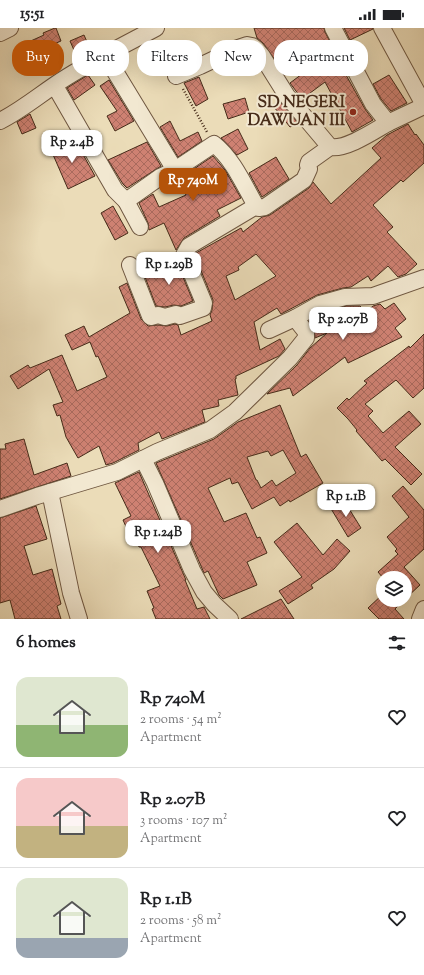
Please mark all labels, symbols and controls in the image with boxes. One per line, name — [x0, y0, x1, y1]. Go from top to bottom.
text: 15:51 — [20, 4, 44, 25]
chip: Buy — [12, 40, 64, 76]
chip: Rent — [72, 40, 129, 76]
chip: Filters — [137, 40, 202, 76]
chip: New — [210, 40, 266, 76]
chip: Apartment — [274, 40, 368, 76]
place label: SD NEGERI DAWUAN III — [248, 92, 346, 133]
marker: SD NEGERI DAWUAN III — [348, 107, 358, 117]
pin: Rp 2.4B — [35, 130, 109, 164]
text: Rp 2.4B — [50, 134, 94, 152]
pin: Rp 740M — [156, 168, 230, 202]
text: Rp 740M — [168, 172, 218, 190]
pin: Rp 1.29B — [128, 252, 210, 286]
text: Rp 1.29B — [145, 256, 193, 274]
pin: Rp 2.07B — [302, 307, 384, 341]
text: Rp 2.07B — [318, 311, 368, 329]
pin: Rp 1.1B — [309, 484, 383, 518]
text: Rp 1.1B — [326, 488, 366, 506]
pin: Rp 1.24B — [117, 520, 199, 554]
text: Rp 1.24B — [134, 524, 182, 542]
map controls — [376, 571, 412, 607]
button: layers — [376, 571, 412, 607]
text: 6 homes — [16, 631, 76, 655]
icon: filters — [386, 632, 408, 654]
text: Rp 740M — [140, 687, 205, 711]
icon: home — [48, 693, 96, 741]
icon: heart — [386, 706, 408, 728]
text: 2 rooms · 54 m² — [140, 711, 222, 729]
text: Apartment — [140, 729, 201, 747]
text: Rp 2.07B — [140, 788, 205, 812]
icon: home — [48, 794, 96, 842]
icon: heart — [386, 807, 408, 829]
text: 3 rooms · 107 m² — [140, 812, 227, 830]
text: Apartment — [140, 830, 201, 848]
text: Rp 1.1B — [140, 888, 192, 912]
icon: home — [48, 894, 96, 942]
icon: heart — [386, 907, 408, 929]
text: 2 rooms · 58 m² — [140, 912, 221, 930]
text: Apartment — [140, 930, 201, 948]

